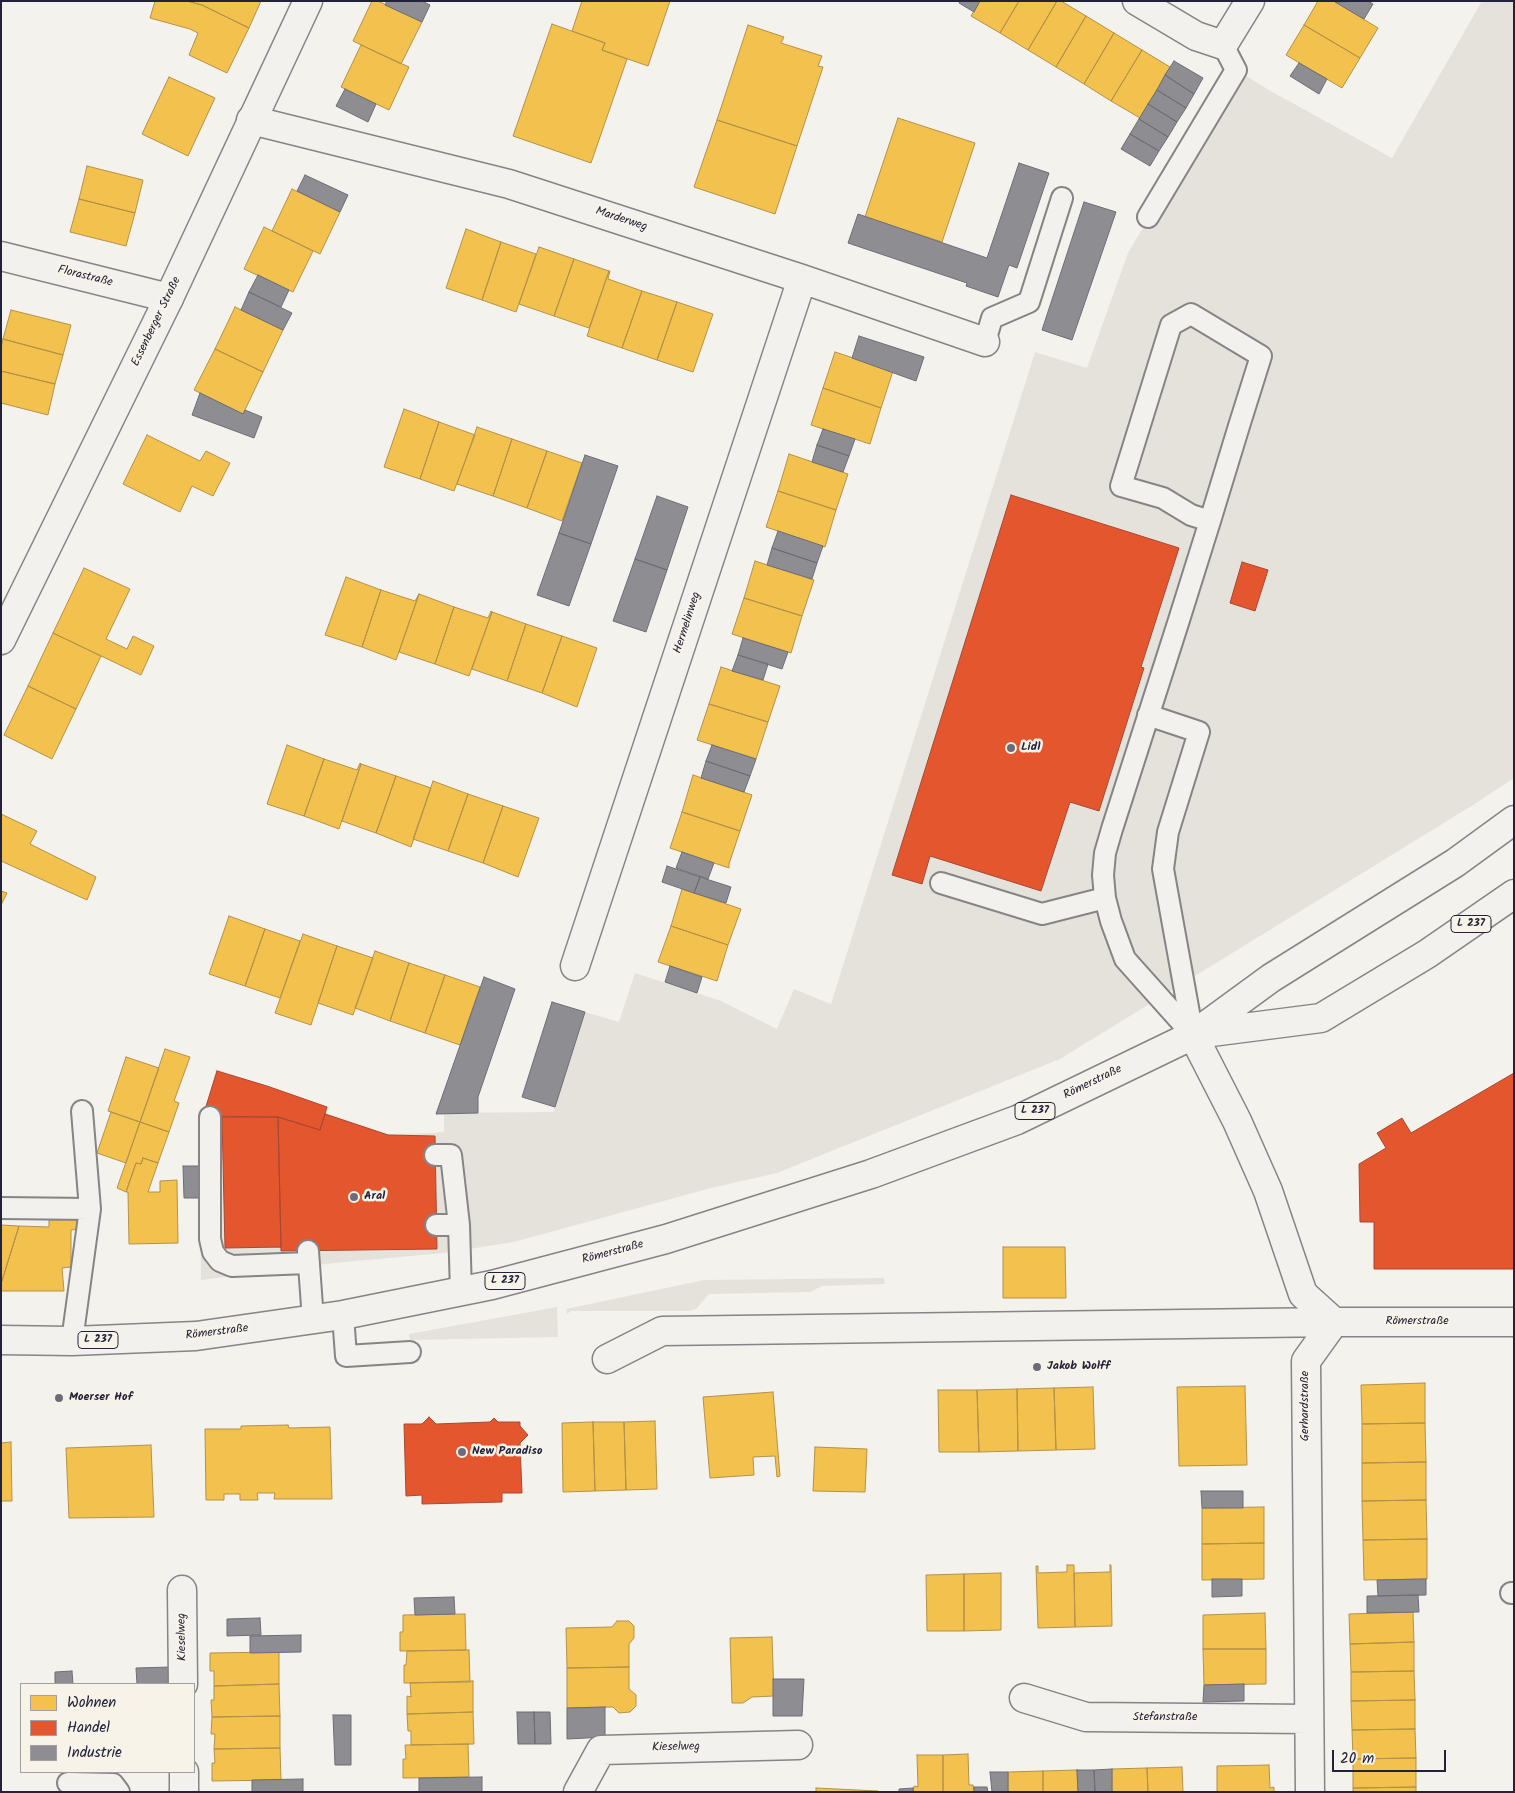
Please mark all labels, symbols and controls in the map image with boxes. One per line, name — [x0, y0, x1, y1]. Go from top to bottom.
street label: Marderweg — [593, 205, 649, 235]
street label: Florastraße — [56, 263, 114, 291]
street label: Essenberger Straße — [129, 275, 185, 369]
street label: Hermelinweg — [671, 590, 705, 656]
place label: Lidl — [1021, 741, 1040, 755]
marker: Lidl — [1005, 742, 1017, 754]
road number: L 237 — [1451, 916, 1491, 932]
street label: Römerstraße — [1061, 1063, 1125, 1103]
road number: L 237 — [1015, 1102, 1055, 1120]
place label: Aral — [364, 1190, 385, 1204]
marker: Aral — [348, 1191, 360, 1203]
street label: Römerstraße — [581, 1238, 645, 1268]
road number: L 237 — [485, 1272, 525, 1290]
street label: Römerstraße — [1385, 1315, 1449, 1329]
street label: Römerstraße — [185, 1322, 249, 1344]
road number: L 237 — [78, 1332, 118, 1348]
place label: Jakob Wolff — [1047, 1360, 1110, 1374]
marker: Jakob Wolff — [1031, 1361, 1043, 1373]
street label: Gerhardstraße — [1299, 1371, 1313, 1441]
place label: Moerser Hof — [69, 1391, 133, 1405]
marker: Moerser Hof — [53, 1392, 65, 1404]
place label: New Paradiso — [472, 1445, 542, 1459]
marker: New Paradiso — [456, 1446, 468, 1458]
street label: Kieselweg — [175, 1613, 191, 1661]
legend — [20, 1683, 195, 1773]
text: Wohnen — [67, 1691, 116, 1715]
street label: Stefanstraße — [1133, 1711, 1197, 1725]
text: Handel — [67, 1716, 110, 1740]
street label: Kieselweg — [652, 1740, 700, 1756]
scale bar — [1335, 1740, 1449, 1772]
text: Industrie — [67, 1741, 122, 1765]
text: 20 m — [1340, 1747, 1374, 1771]

